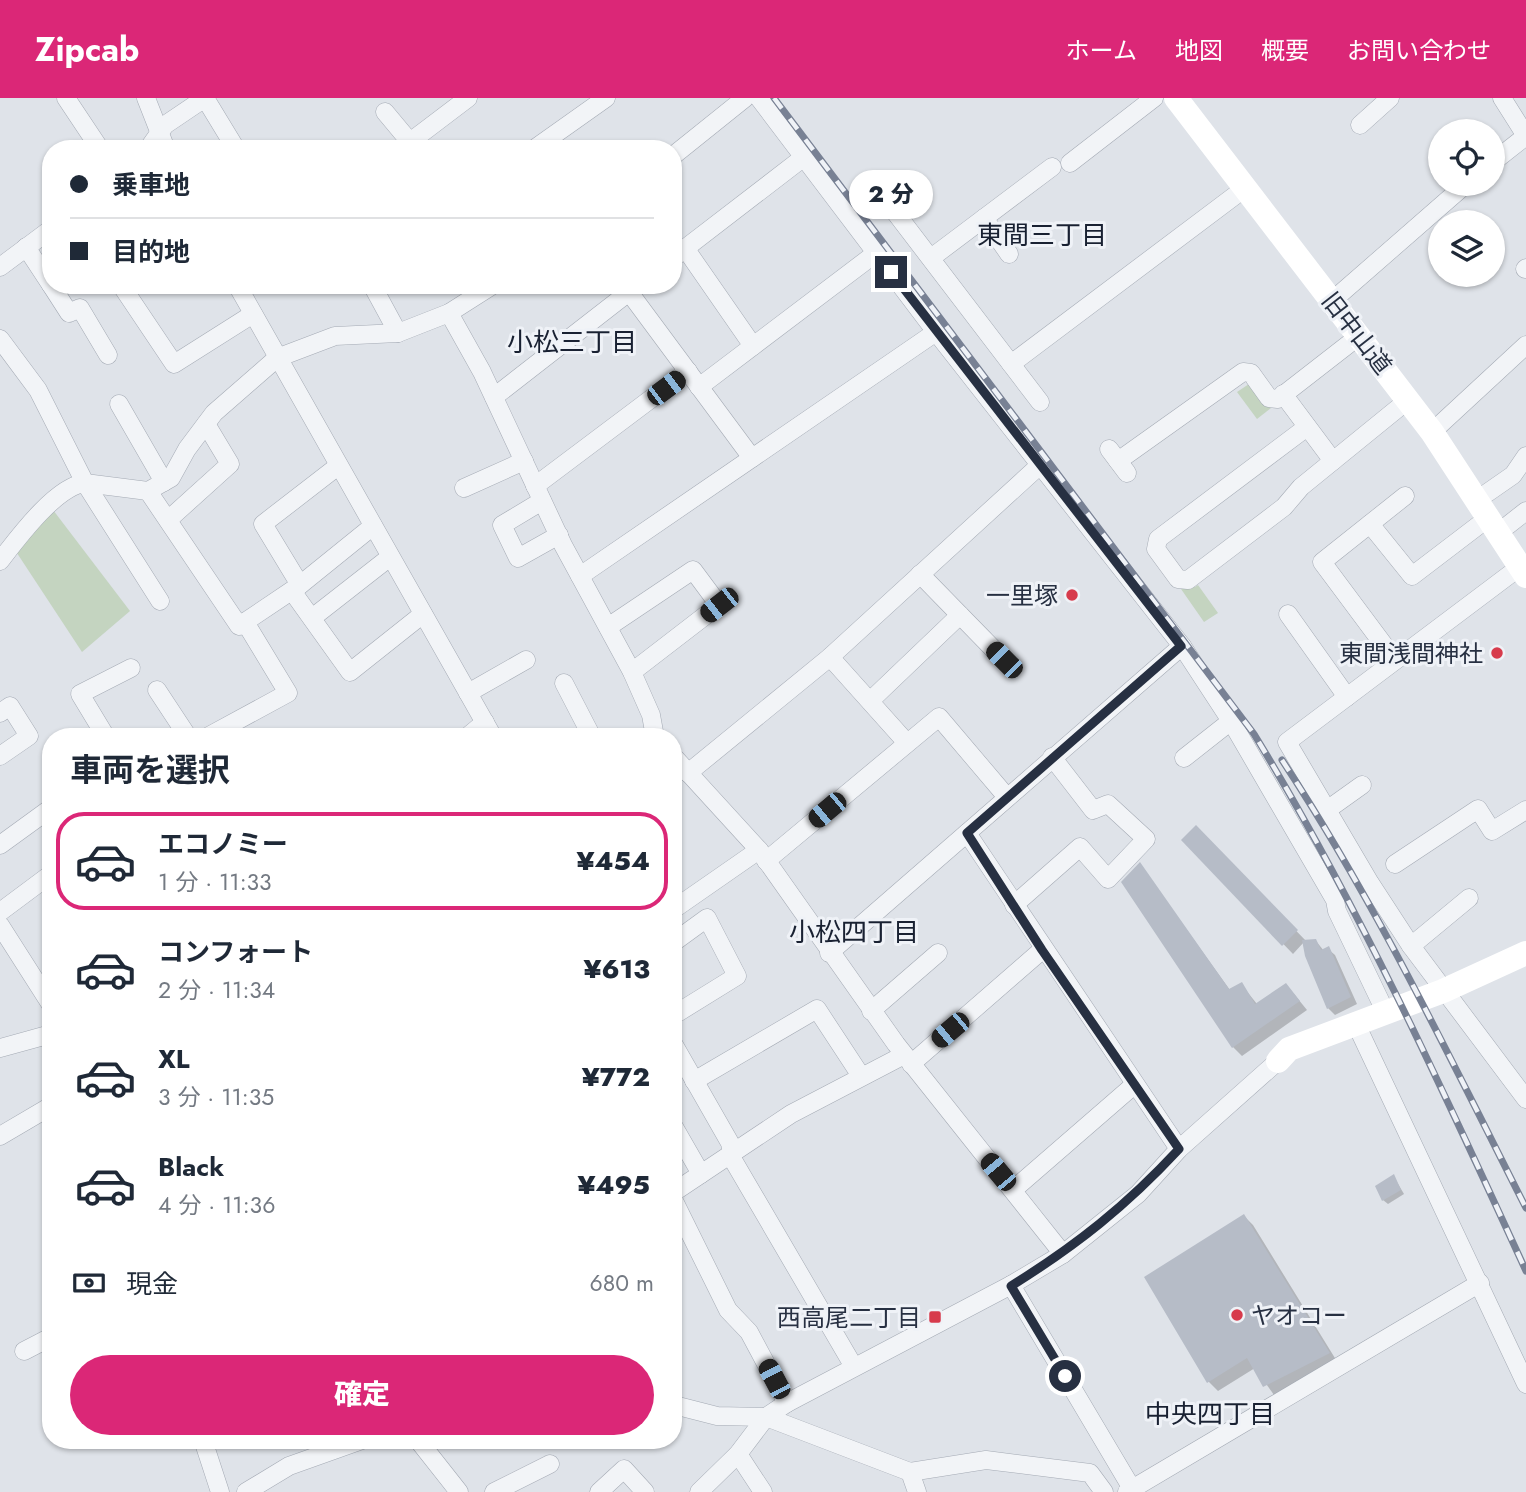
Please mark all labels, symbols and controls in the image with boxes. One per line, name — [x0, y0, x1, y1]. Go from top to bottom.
text: Zipcab — [35, 26, 139, 73]
text: ホーム — [1066, 33, 1137, 68]
text: 地図 — [1175, 33, 1223, 68]
text: 概要 — [1261, 33, 1309, 68]
text: お問い合わせ — [1347, 33, 1491, 68]
map controls — [1428, 119, 1505, 287]
button: locate — [1428, 119, 1505, 196]
text: 乗車地 — [112, 166, 190, 204]
callout: 2 分 — [849, 170, 933, 220]
text: 2 分 — [868, 177, 914, 211]
button: layers — [1428, 210, 1505, 287]
district label: 東間三丁目 — [977, 216, 1107, 254]
text: 目的地 — [112, 233, 190, 271]
route end — [875, 256, 907, 288]
street label: 旧中山道 — [1314, 284, 1400, 382]
district label: 小松三丁目 — [507, 323, 637, 361]
car — [643, 367, 690, 409]
place label: 一里塚 — [986, 578, 1058, 613]
car — [696, 584, 743, 626]
marker: 一里塚 — [1064, 587, 1080, 603]
place label: 東間浅間神社 — [1339, 636, 1483, 671]
car — [982, 638, 1027, 682]
marker: 東間浅間神社 — [1489, 645, 1505, 661]
text: 車両を選択 — [70, 747, 230, 793]
car — [805, 788, 850, 832]
text: エコノミー — [158, 825, 288, 863]
icon: car — [74, 830, 137, 893]
text: ¥454 — [576, 842, 650, 880]
text: 1 分 · 11:33 — [158, 865, 272, 899]
district label: 小松四丁目 — [789, 913, 919, 951]
text: コンフォート — [158, 933, 313, 971]
icon: car — [74, 938, 137, 1001]
text: ¥613 — [583, 950, 650, 988]
text: 2 分 · 11:34 — [158, 973, 275, 1007]
car — [928, 1008, 973, 1052]
text: XL — [158, 1040, 190, 1078]
icon: car — [74, 1046, 137, 1109]
text: ¥772 — [582, 1058, 650, 1096]
text: 3 分 · 11:35 — [158, 1080, 274, 1114]
text: Black — [158, 1148, 224, 1186]
car — [977, 1149, 1020, 1195]
icon: car — [74, 1154, 137, 1217]
text: ¥495 — [577, 1166, 650, 1204]
text: 4 分 · 11:36 — [158, 1188, 275, 1222]
icon: cash — [70, 1264, 108, 1302]
text: 現金 — [126, 1265, 178, 1303]
text: 680 m — [590, 1266, 654, 1300]
place label: ヤオコー — [1251, 1298, 1347, 1333]
place label: 西高尾二丁目 — [777, 1300, 921, 1335]
marker: ヤオコー — [1229, 1307, 1245, 1323]
marker: 西高尾二丁目 — [927, 1309, 943, 1325]
button: 確定 — [70, 1355, 654, 1435]
car — [755, 1356, 794, 1402]
route start — [1049, 1360, 1081, 1392]
district label: 中央四丁目 — [1145, 1395, 1275, 1433]

